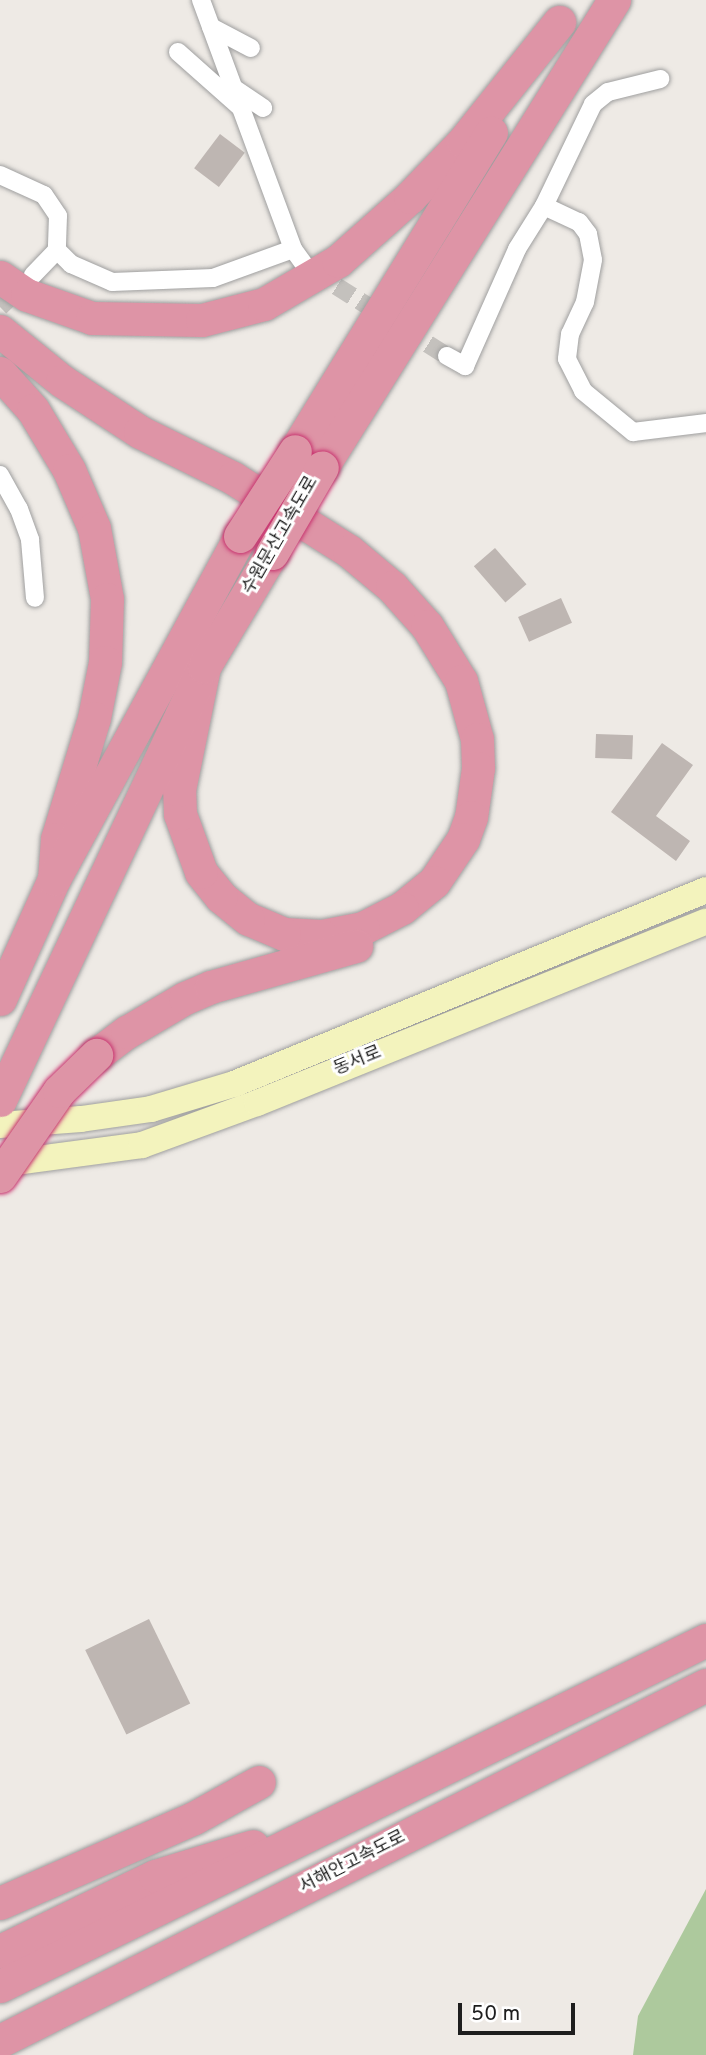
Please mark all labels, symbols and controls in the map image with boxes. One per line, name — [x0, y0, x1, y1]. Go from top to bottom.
street label: 수원문산고속도로 — [239, 473, 323, 599]
street label: 동서로 — [331, 1043, 385, 1081]
street label: 서해안고속도로 — [296, 1827, 410, 1899]
scale bar — [461, 1988, 578, 2032]
text: 50 m — [471, 2001, 520, 2028]

